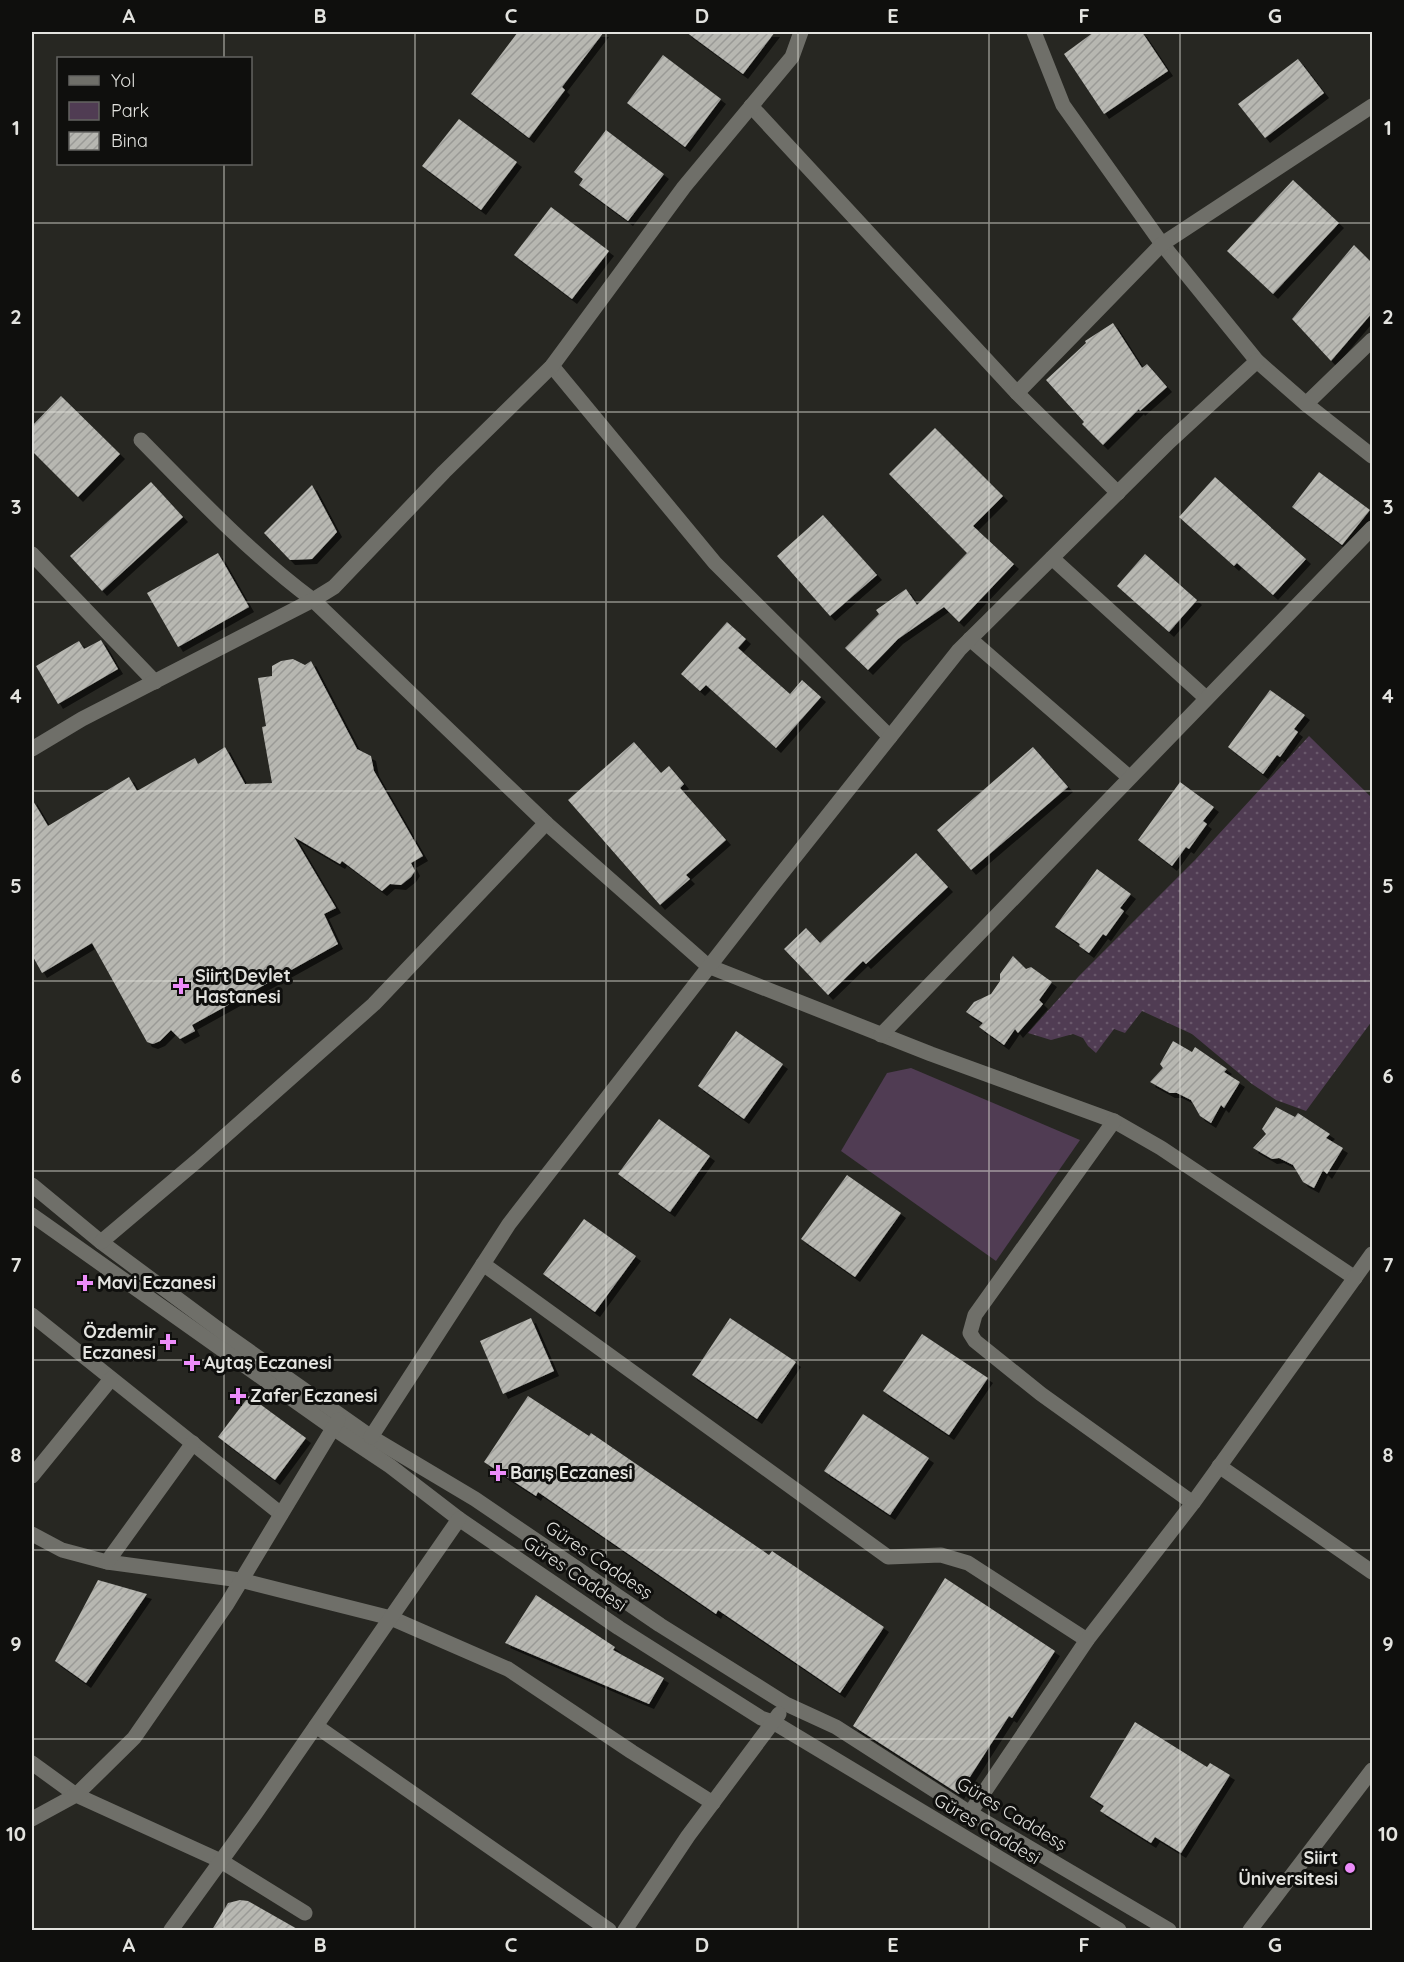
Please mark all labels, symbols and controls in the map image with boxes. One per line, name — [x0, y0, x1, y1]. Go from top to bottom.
text: A — [123, 3, 136, 28]
text: B — [313, 3, 327, 28]
text: C — [505, 3, 518, 28]
text: D — [695, 3, 709, 28]
text: E — [887, 3, 899, 28]
text: F — [1078, 3, 1090, 28]
text: G — [1268, 3, 1282, 28]
legend — [57, 57, 252, 165]
text: Yol — [111, 69, 135, 92]
text: Park — [111, 99, 149, 122]
text: 1 — [12, 115, 20, 140]
text: 1 — [1384, 115, 1392, 140]
text: Bina — [111, 129, 148, 152]
text: 2 — [10, 304, 22, 329]
text: 2 — [1382, 304, 1394, 329]
text: 3 — [11, 494, 21, 519]
text: 3 — [1383, 494, 1393, 519]
text: 4 — [10, 683, 22, 708]
text: 4 — [1382, 683, 1394, 708]
text: 5 — [10, 873, 22, 898]
text: 5 — [1382, 873, 1394, 898]
place label: Siirt Devlet Hastanesi — [195, 964, 291, 1008]
marker: Siirt Devlet Hastanesi — [172, 977, 190, 995]
text: 6 — [10, 1063, 22, 1088]
text: 6 — [1382, 1063, 1394, 1088]
text: 7 — [11, 1252, 22, 1277]
text: 7 — [1383, 1252, 1394, 1277]
place label: Mavi Eczanesi — [97, 1271, 216, 1294]
marker: Mavi Eczanesi — [78, 1276, 92, 1290]
place label: Özdemir Eczanesi — [82, 1320, 156, 1364]
marker: Özdemir Eczanesi — [161, 1335, 175, 1349]
place label: Aytaş Eczanesi — [204, 1351, 332, 1374]
marker: Aytaş Eczanesi — [185, 1356, 199, 1370]
place label: Zafer Eczanesi — [250, 1384, 378, 1407]
marker: Zafer Eczanesi — [231, 1389, 245, 1403]
text: 8 — [11, 1442, 22, 1467]
text: 8 — [1383, 1442, 1394, 1467]
place label: Barış Eczanesi — [510, 1461, 633, 1484]
marker: Barış Eczanesi — [491, 1466, 505, 1480]
street label: Güres Caddesş — [541, 1515, 657, 1604]
street label: Güres Caddesi — [519, 1531, 631, 1617]
text: 9 — [10, 1631, 22, 1656]
text: 9 — [1382, 1631, 1394, 1656]
street label: Güres Caddesş — [953, 1772, 1071, 1855]
street label: Güres Caddesi — [930, 1788, 1045, 1869]
text: 10 — [6, 1821, 26, 1846]
text: 10 — [1378, 1821, 1398, 1846]
place label: Siirt Üniversitesi — [1238, 1846, 1338, 1890]
marker: Siirt Üniversitesi — [1343, 1861, 1357, 1875]
text: A — [123, 1932, 136, 1957]
text: B — [313, 1932, 327, 1957]
text: C — [505, 1932, 518, 1957]
text: D — [695, 1932, 709, 1957]
text: E — [887, 1932, 899, 1957]
text: F — [1078, 1932, 1090, 1957]
text: G — [1268, 1932, 1282, 1957]

